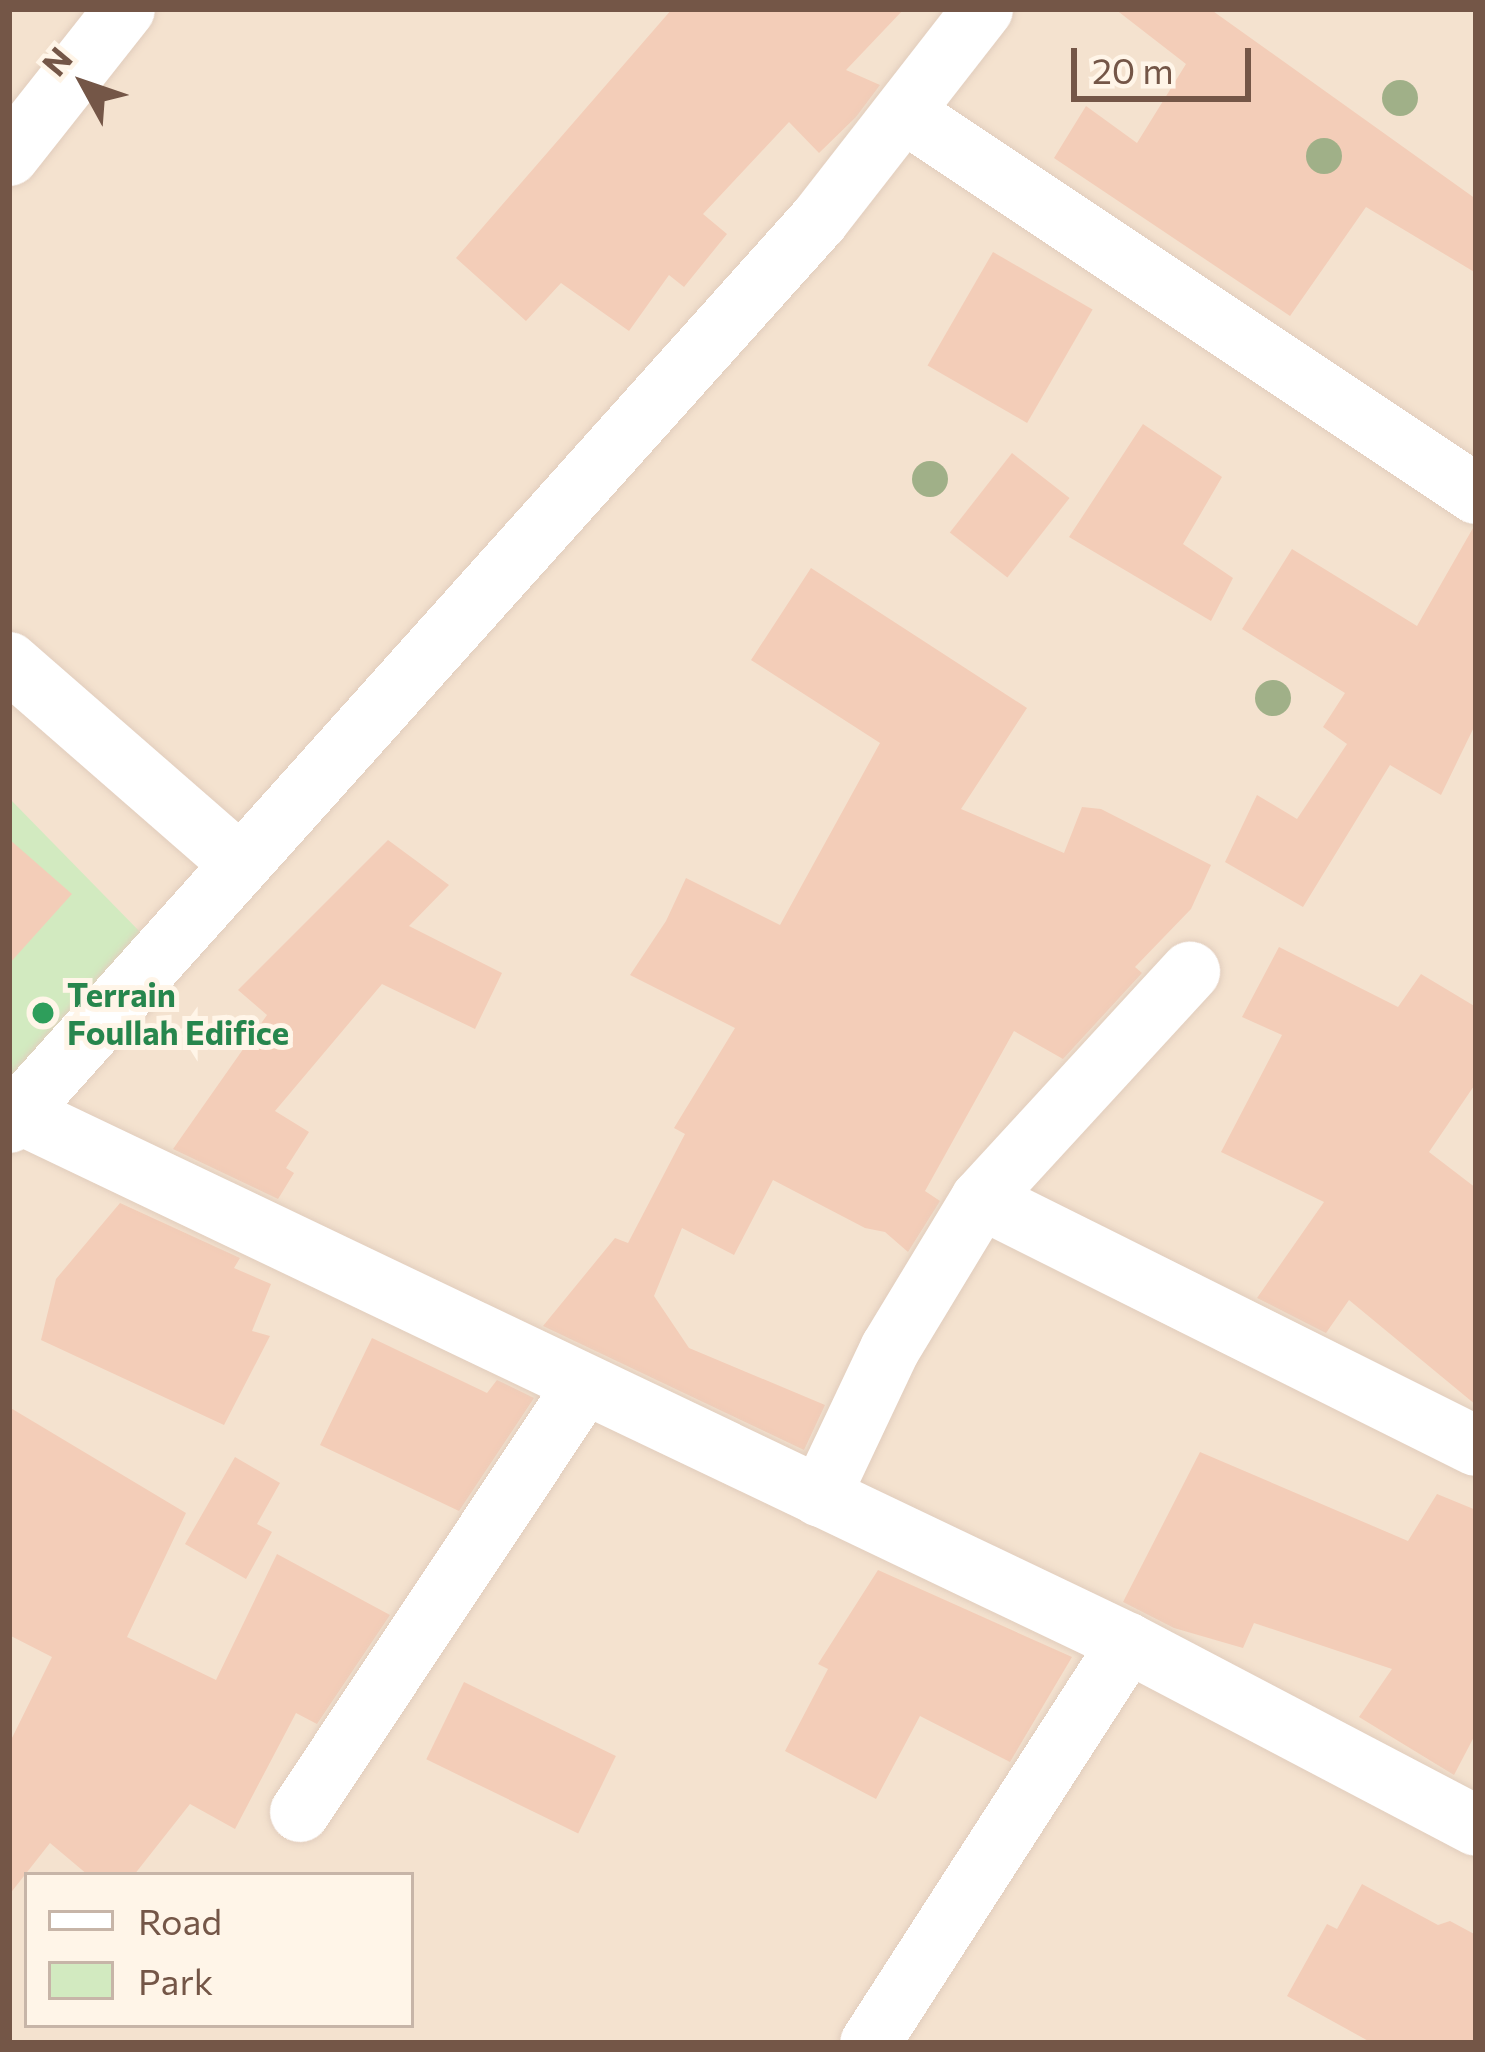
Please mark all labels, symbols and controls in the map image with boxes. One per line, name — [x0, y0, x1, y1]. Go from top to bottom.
north arrow — [24, 24, 144, 144]
scale bar — [1077, 24, 1257, 98]
text: N — [32, 38, 80, 83]
text: 20 m — [1092, 47, 1174, 91]
place label: Terrain Foullah Edifice — [67, 974, 289, 1052]
marker: Terrain Foullah Edifice — [30, 1000, 56, 1026]
legend — [24, 1872, 414, 2028]
text: Road — [138, 1898, 222, 1942]
text: Park — [138, 1958, 213, 2002]

